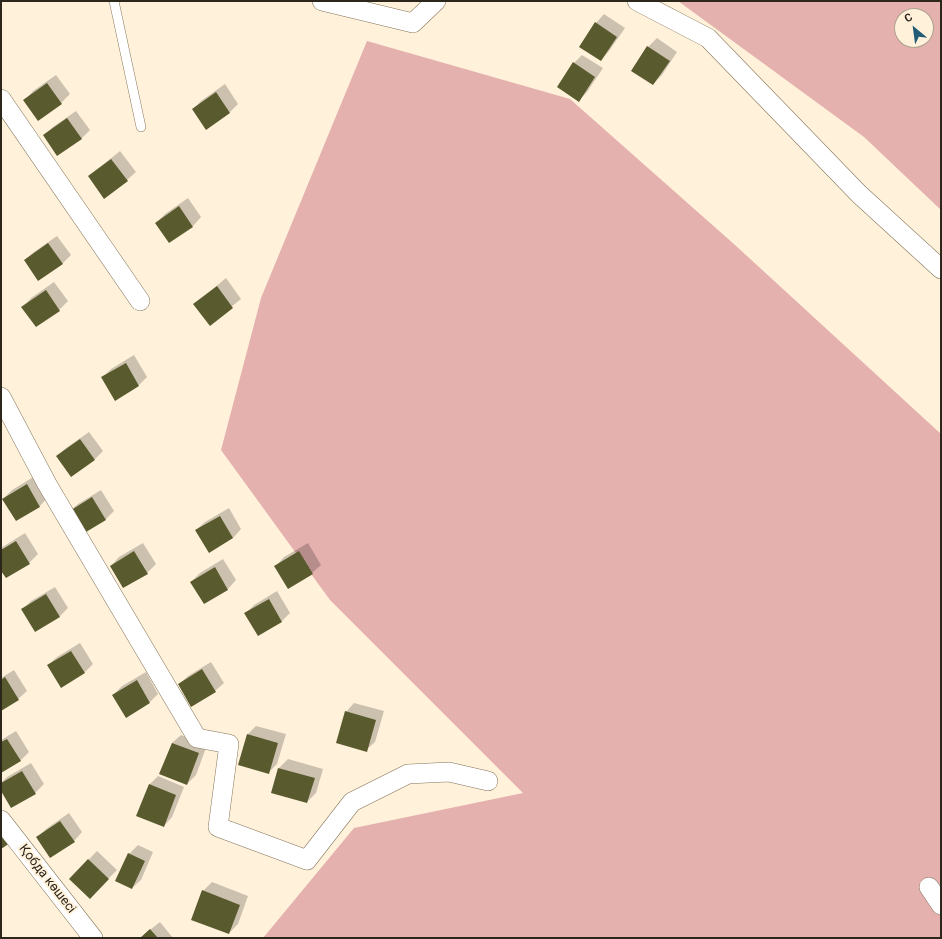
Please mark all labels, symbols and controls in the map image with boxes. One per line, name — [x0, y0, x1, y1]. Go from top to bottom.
north arrow — [894, 8, 934, 48]
text: С — [902, 11, 915, 25]
street label: Қобда көшесі — [15, 841, 79, 917]

